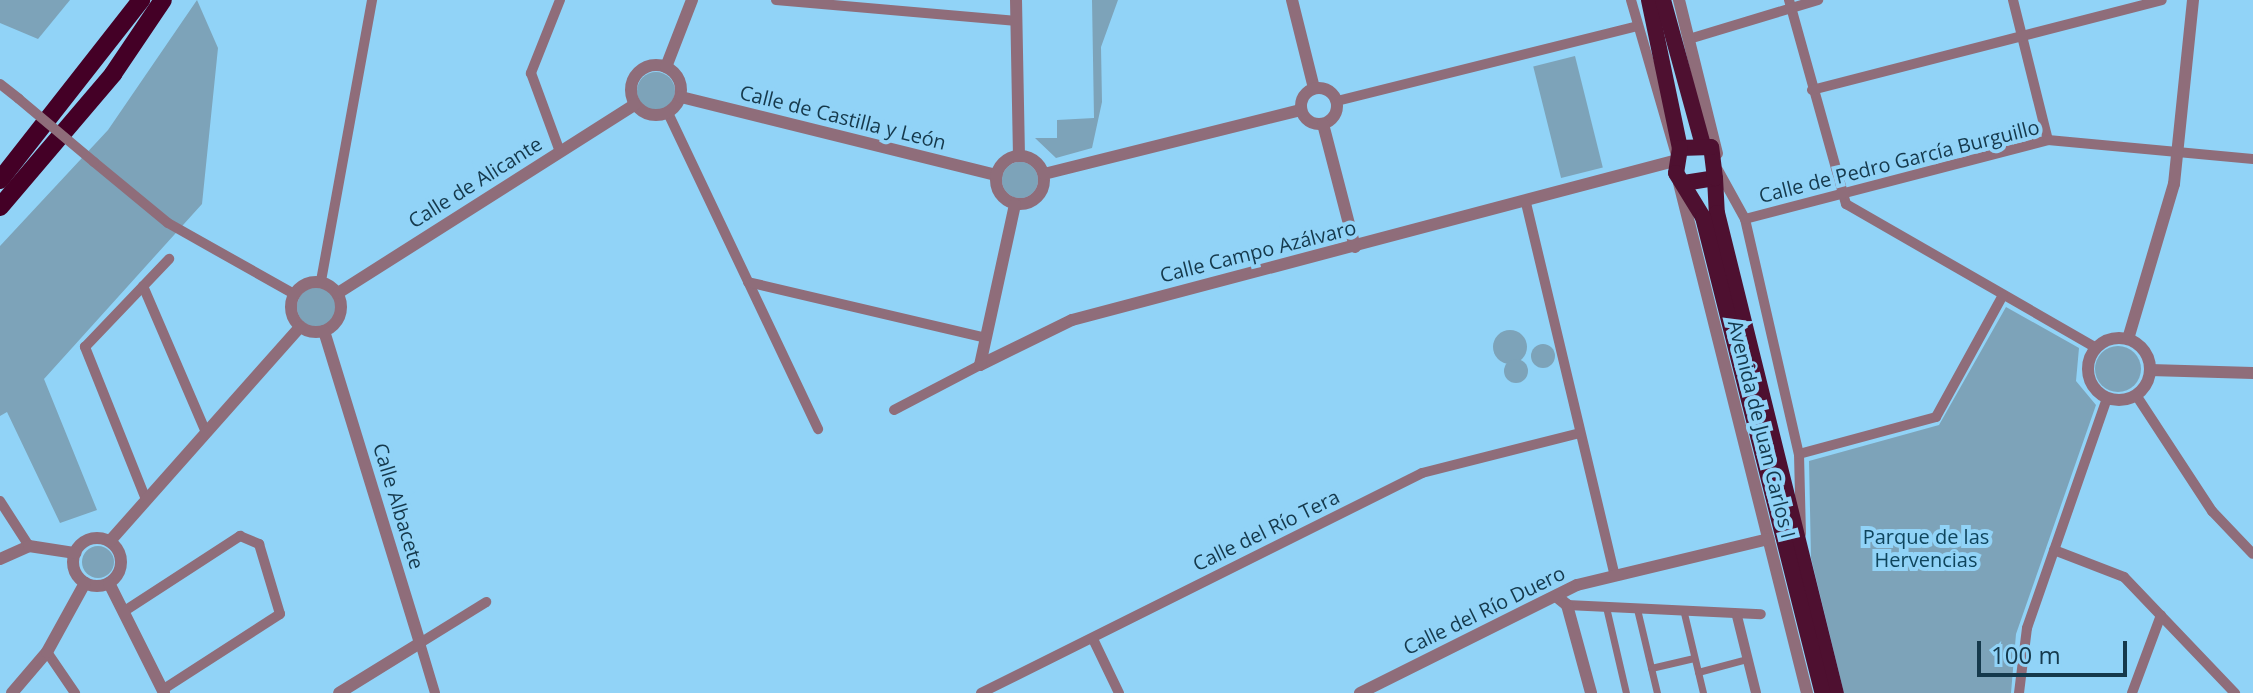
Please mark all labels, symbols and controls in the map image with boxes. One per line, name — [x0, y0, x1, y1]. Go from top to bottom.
street label: Calle de Castilla y León — [737, 80, 949, 154]
street label: Calle de Pedro García Burguillo — [1756, 114, 2042, 208]
street label: Calle de Alicante — [404, 131, 546, 233]
street label: Calle Campo Azálvaro — [1157, 215, 1359, 287]
street label: Avenida de Juan Carlos I — [1723, 317, 1801, 541]
street label: Calle Albacete — [368, 440, 430, 572]
street label: Calle del Río Tera — [1189, 484, 1343, 576]
park label: Parque de las Hervencias — [1863, 524, 1989, 571]
street label: Calle del Río Duero — [1399, 560, 1569, 660]
scale bar — [1981, 625, 2131, 675]
text: 100 m — [1991, 638, 2061, 671]

